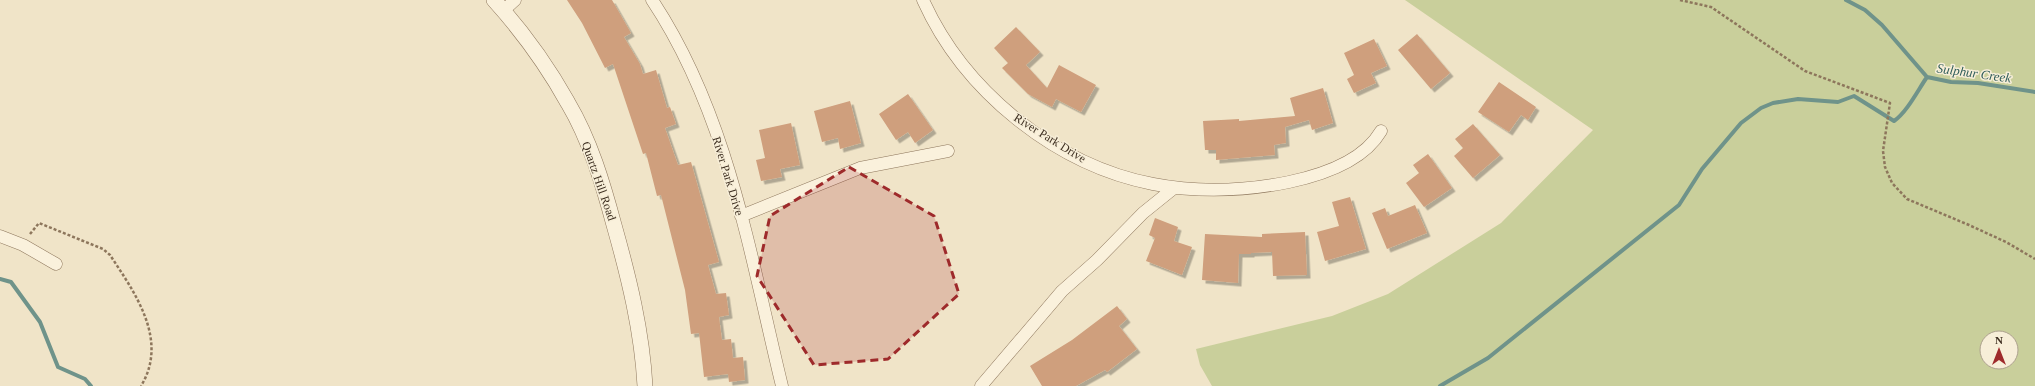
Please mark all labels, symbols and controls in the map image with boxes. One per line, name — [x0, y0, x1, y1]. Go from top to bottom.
water label: Sulphur Creek — [1936, 60, 2012, 86]
street label: River Park Drive — [1012, 110, 1088, 166]
street label: River Park Drive — [709, 135, 747, 217]
street label: Quartz Hill Road — [579, 140, 619, 222]
north arrow — [1979, 330, 2019, 370]
text: N — [1995, 334, 2003, 346]

